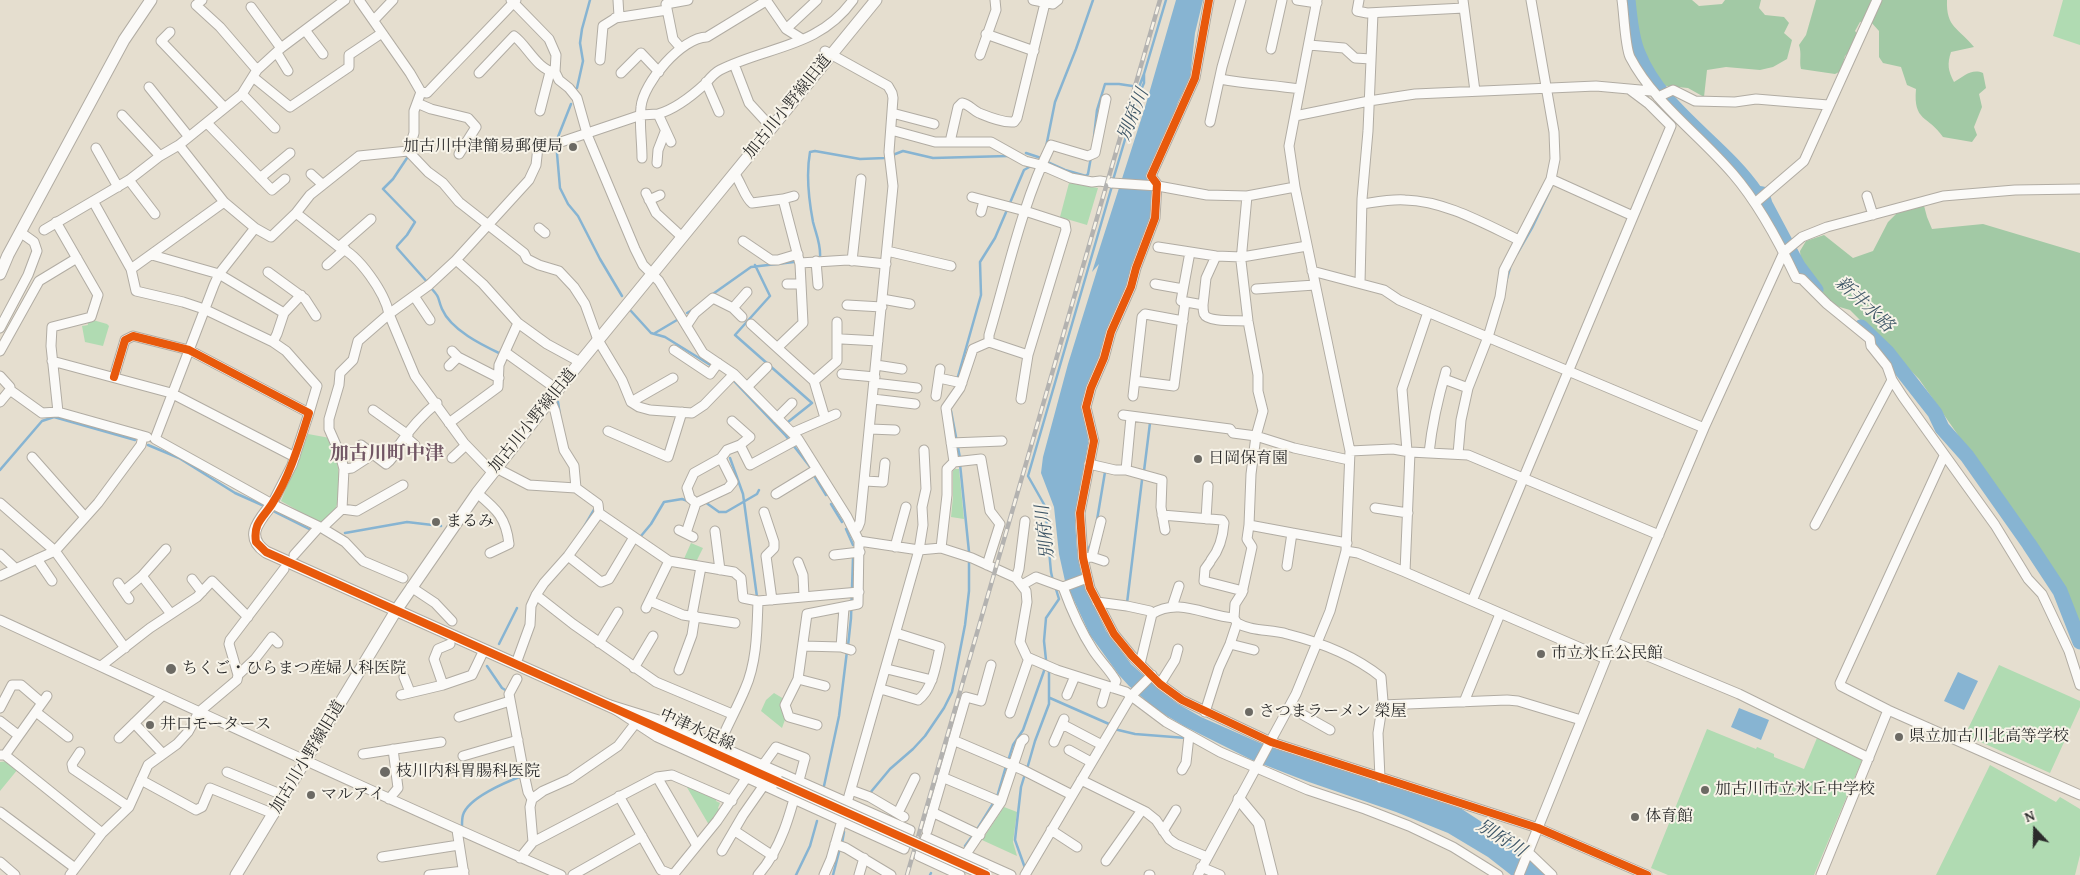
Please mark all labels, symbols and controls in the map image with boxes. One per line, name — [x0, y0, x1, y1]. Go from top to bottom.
street label: 加古川小野線旧道 — [740, 51, 836, 163]
water label: 別府川 — [1114, 86, 1154, 144]
place label: 加古川中津簡易郵便局 — [403, 137, 563, 157]
marker: 加古川中津簡易郵便局 — [567, 141, 579, 153]
water label: 新井水路 — [1830, 273, 1898, 337]
street label: 加古川小野線旧道 — [485, 365, 581, 477]
district label: 加古川町中津 — [330, 443, 444, 465]
place label: 日岡保育園 — [1208, 449, 1288, 469]
marker: 日岡保育園 — [1192, 453, 1204, 465]
water label: 別府川 — [1032, 504, 1060, 560]
place label: まるみ — [446, 512, 494, 532]
marker: まるみ — [430, 516, 442, 528]
place label: 市立氷丘公民館 — [1551, 644, 1663, 664]
marker: 市立氷丘公民館 — [1535, 648, 1547, 660]
place label: ちくご・ひらまつ産婦人科医院 — [182, 659, 406, 679]
marker: ちくご・ひらまつ産婦人科医院 — [164, 662, 178, 676]
street label: 加古川小野線旧道 — [267, 697, 349, 817]
place label: さつまラーメン 榮屋 — [1259, 702, 1407, 722]
street label: 中津水足線 — [657, 705, 737, 755]
marker: さつまラーメン 榮屋 — [1243, 706, 1255, 718]
place label: 井口モータース — [160, 715, 271, 735]
marker: 井口モータース — [144, 719, 156, 731]
place label: 県立加古川北高等学校 — [1909, 727, 2069, 747]
marker: 県立加古川北高等学校 — [1893, 731, 1905, 743]
place label: 枝川内科胃腸科医院 — [396, 762, 540, 782]
marker: 枝川内科胃腸科医院 — [378, 765, 392, 779]
place label: 加古川市立氷丘中学校 — [1715, 780, 1875, 800]
marker: 加古川市立氷丘中学校 — [1699, 784, 1711, 796]
place label: マルアイ — [321, 785, 385, 805]
marker: マルアイ — [305, 789, 317, 801]
north arrow — [2010, 805, 2060, 855]
text: N — [2022, 805, 2038, 827]
place label: 体育館 — [1645, 807, 1693, 827]
marker: 体育館 — [1629, 811, 1641, 823]
water label: 別府川 — [1472, 816, 1530, 862]

